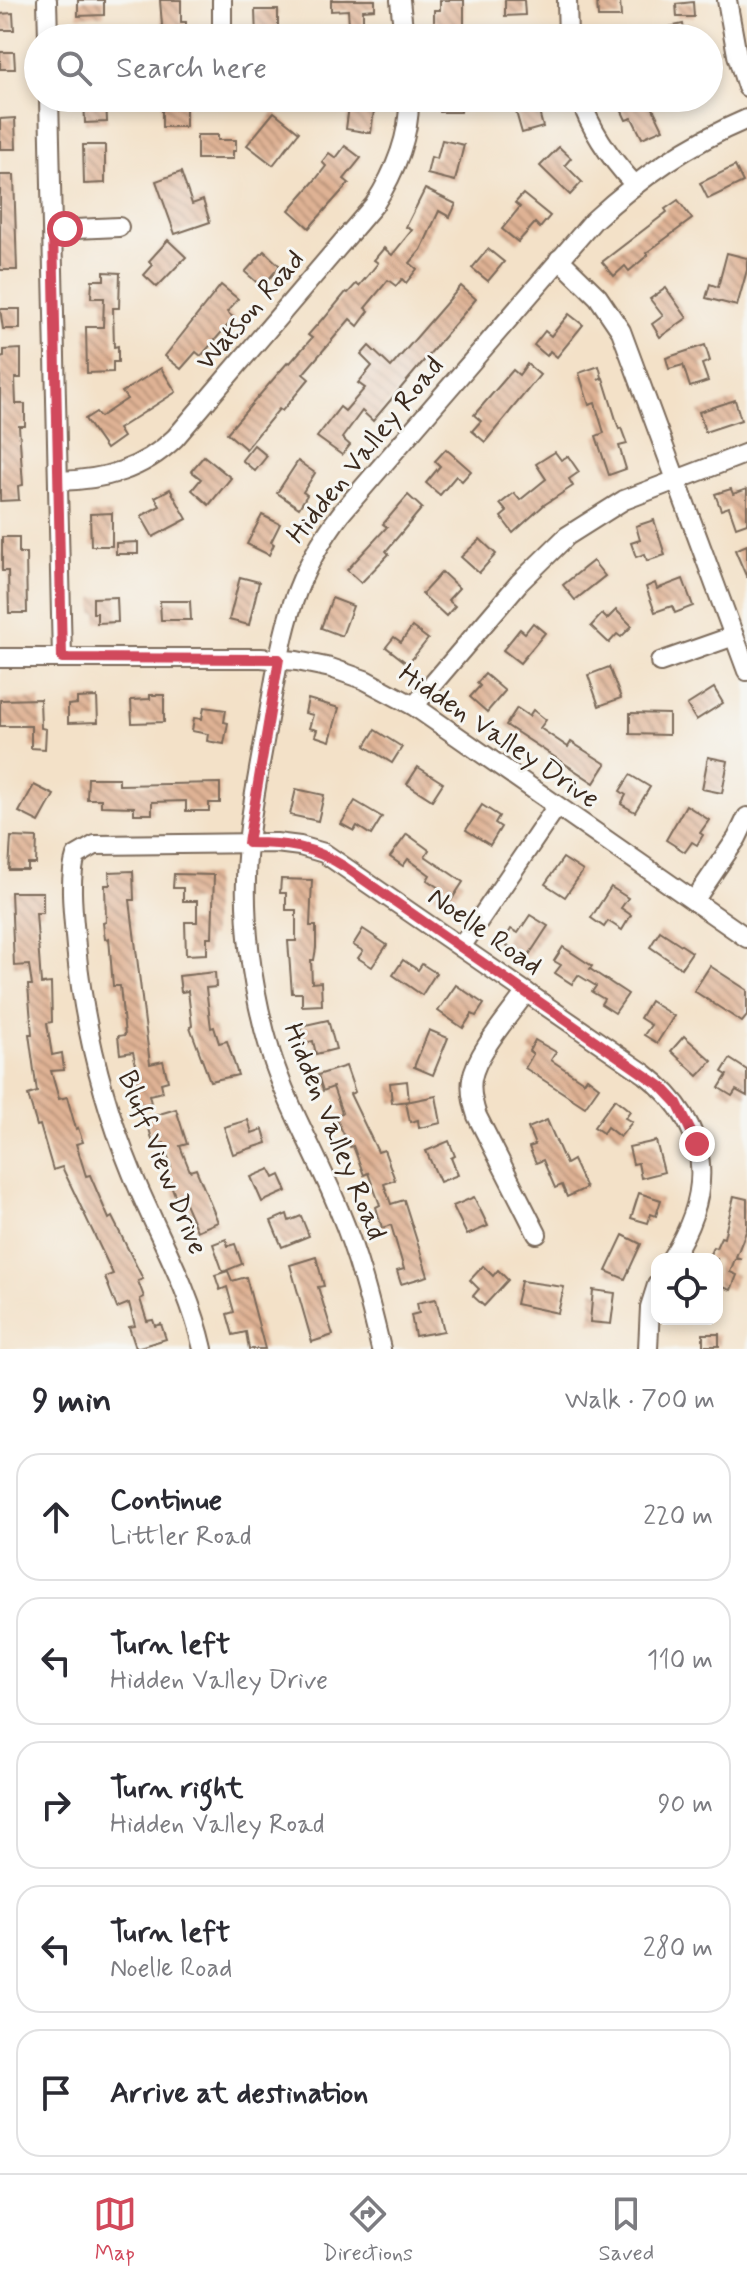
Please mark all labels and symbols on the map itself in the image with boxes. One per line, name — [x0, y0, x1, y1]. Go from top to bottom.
route start — [47, 211, 83, 247]
street label: Watson Road — [188, 242, 314, 379]
street label: Hidden Valley Road — [279, 349, 453, 552]
street label: Hidden Valley Drive — [391, 656, 606, 818]
street label: Noelle Road — [420, 879, 549, 985]
street label: Hidden Valley Road — [273, 1018, 394, 1246]
street label: Bluff View Drive — [108, 1065, 215, 1261]
route end — [679, 1126, 715, 1162]

